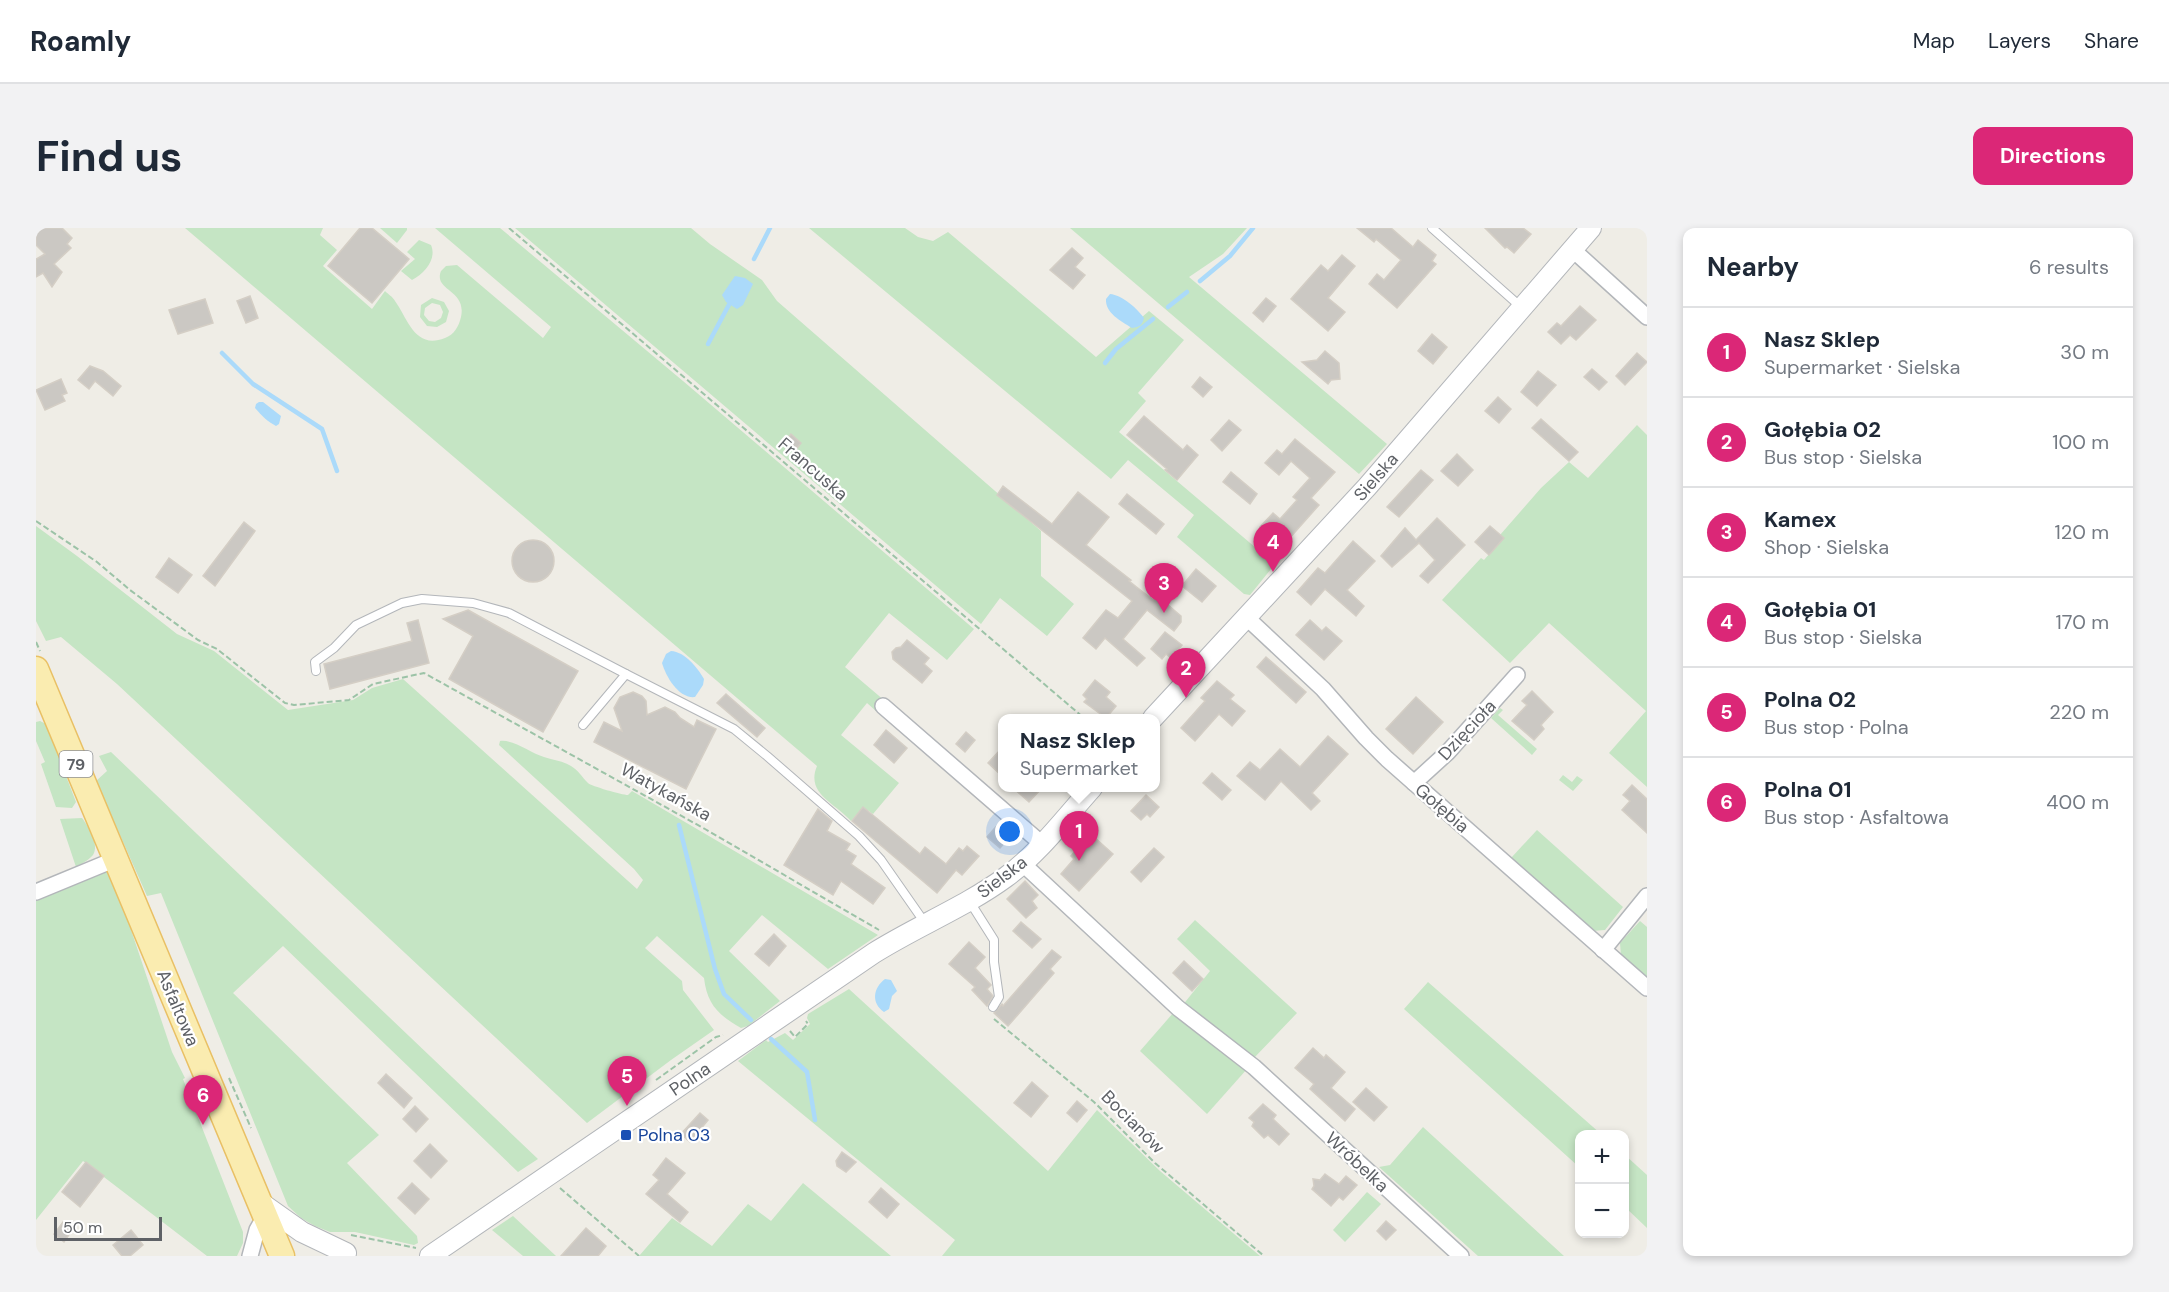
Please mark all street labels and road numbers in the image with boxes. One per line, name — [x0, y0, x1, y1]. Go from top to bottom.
street label: Francuska — [773, 432, 853, 506]
street label: Sielska — [1348, 448, 1404, 506]
street label: Dzięcioła — [1433, 694, 1501, 766]
road number: 79 — [60, 751, 93, 777]
street label: Watykańska — [616, 757, 716, 827]
street label: Gołębia — [1410, 778, 1474, 838]
street label: Sielska — [972, 850, 1032, 904]
street label: Asfaltowa — [151, 966, 205, 1050]
street label: Polna — [665, 1057, 715, 1101]
street label: Bocianów — [1096, 1085, 1170, 1159]
street label: Wróbelka — [1320, 1126, 1394, 1198]

